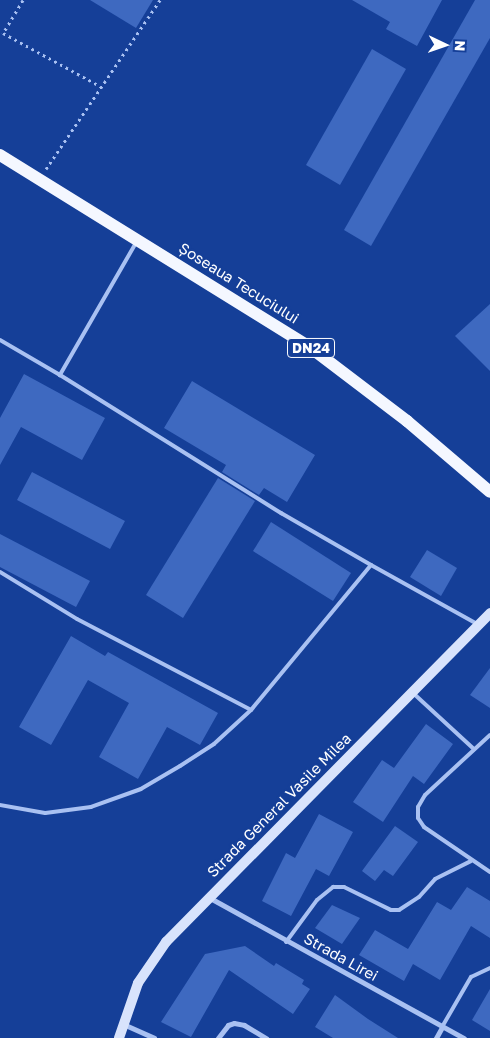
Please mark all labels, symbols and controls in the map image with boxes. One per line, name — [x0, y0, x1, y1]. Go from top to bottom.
north arrow — [420, 20, 470, 70]
text: N — [452, 40, 469, 52]
street label: Șoseaua Tecuciului — [176, 239, 302, 327]
road number: DN24 — [286, 336, 336, 359]
street label: Strada General Vasile Milea — [203, 729, 355, 881]
street label: Strada Lirei — [301, 929, 381, 985]

